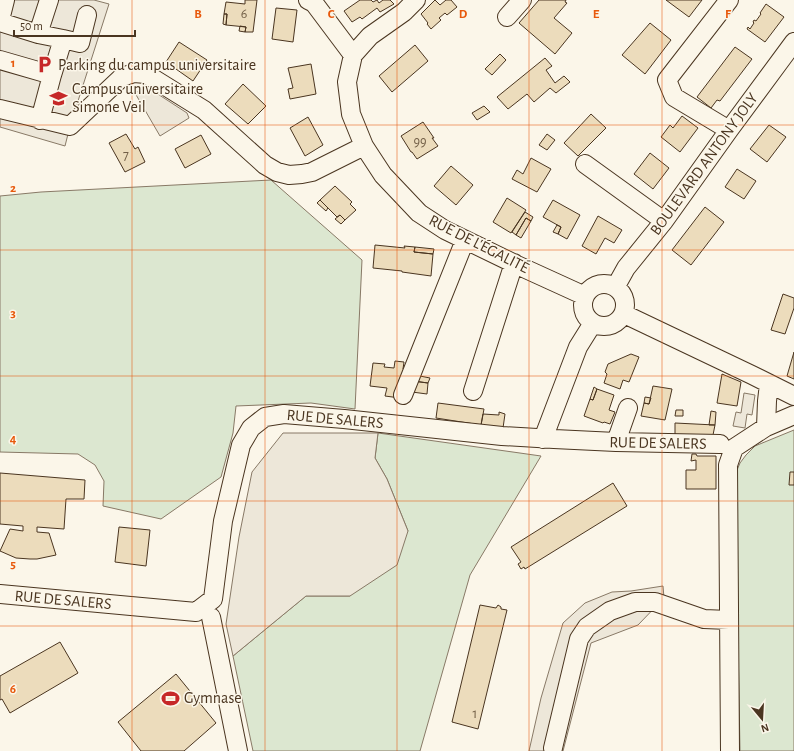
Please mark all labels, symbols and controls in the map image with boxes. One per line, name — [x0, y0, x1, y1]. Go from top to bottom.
house number: 6 — [241, 7, 247, 21]
text: B — [194, 8, 202, 21]
text: C — [328, 8, 335, 21]
text: D — [459, 8, 468, 21]
text: E — [593, 8, 600, 21]
text: F — [725, 8, 732, 21]
scale bar — [14, 12, 135, 38]
text: 50 m — [20, 20, 43, 32]
parking icon: Parking du campus universitaire — [35, 55, 55, 75]
text: 1 — [11, 57, 15, 70]
place label: Parking du campus universitaire — [58, 57, 256, 73]
place label: Campus universitaire Simone Veil — [72, 81, 203, 115]
school or university icon: Campus universitaire Simone Veil — [49, 88, 69, 108]
street label: BOULEVARD ANTONY JOLY — [647, 90, 761, 238]
house number: 99 — [413, 135, 427, 149]
house number: 7 — [123, 148, 129, 162]
text: 2 — [10, 182, 16, 195]
street label: RUE DE L'ÉGALITÉ — [426, 210, 533, 276]
text: 3 — [10, 307, 16, 320]
street label: RUE DE SALERS — [286, 407, 384, 431]
text: 4 — [10, 433, 17, 446]
street label: RUE DE SALERS — [609, 434, 707, 452]
text: 5 — [10, 558, 16, 571]
street label: RUE DE SALERS — [14, 588, 112, 612]
text: 6 — [10, 683, 16, 696]
sports icon: Gymnase — [161, 688, 181, 708]
place label: Gymnase — [184, 690, 242, 707]
north arrow — [742, 699, 782, 739]
house number: 1 — [473, 707, 477, 721]
text: N — [760, 722, 770, 734]

